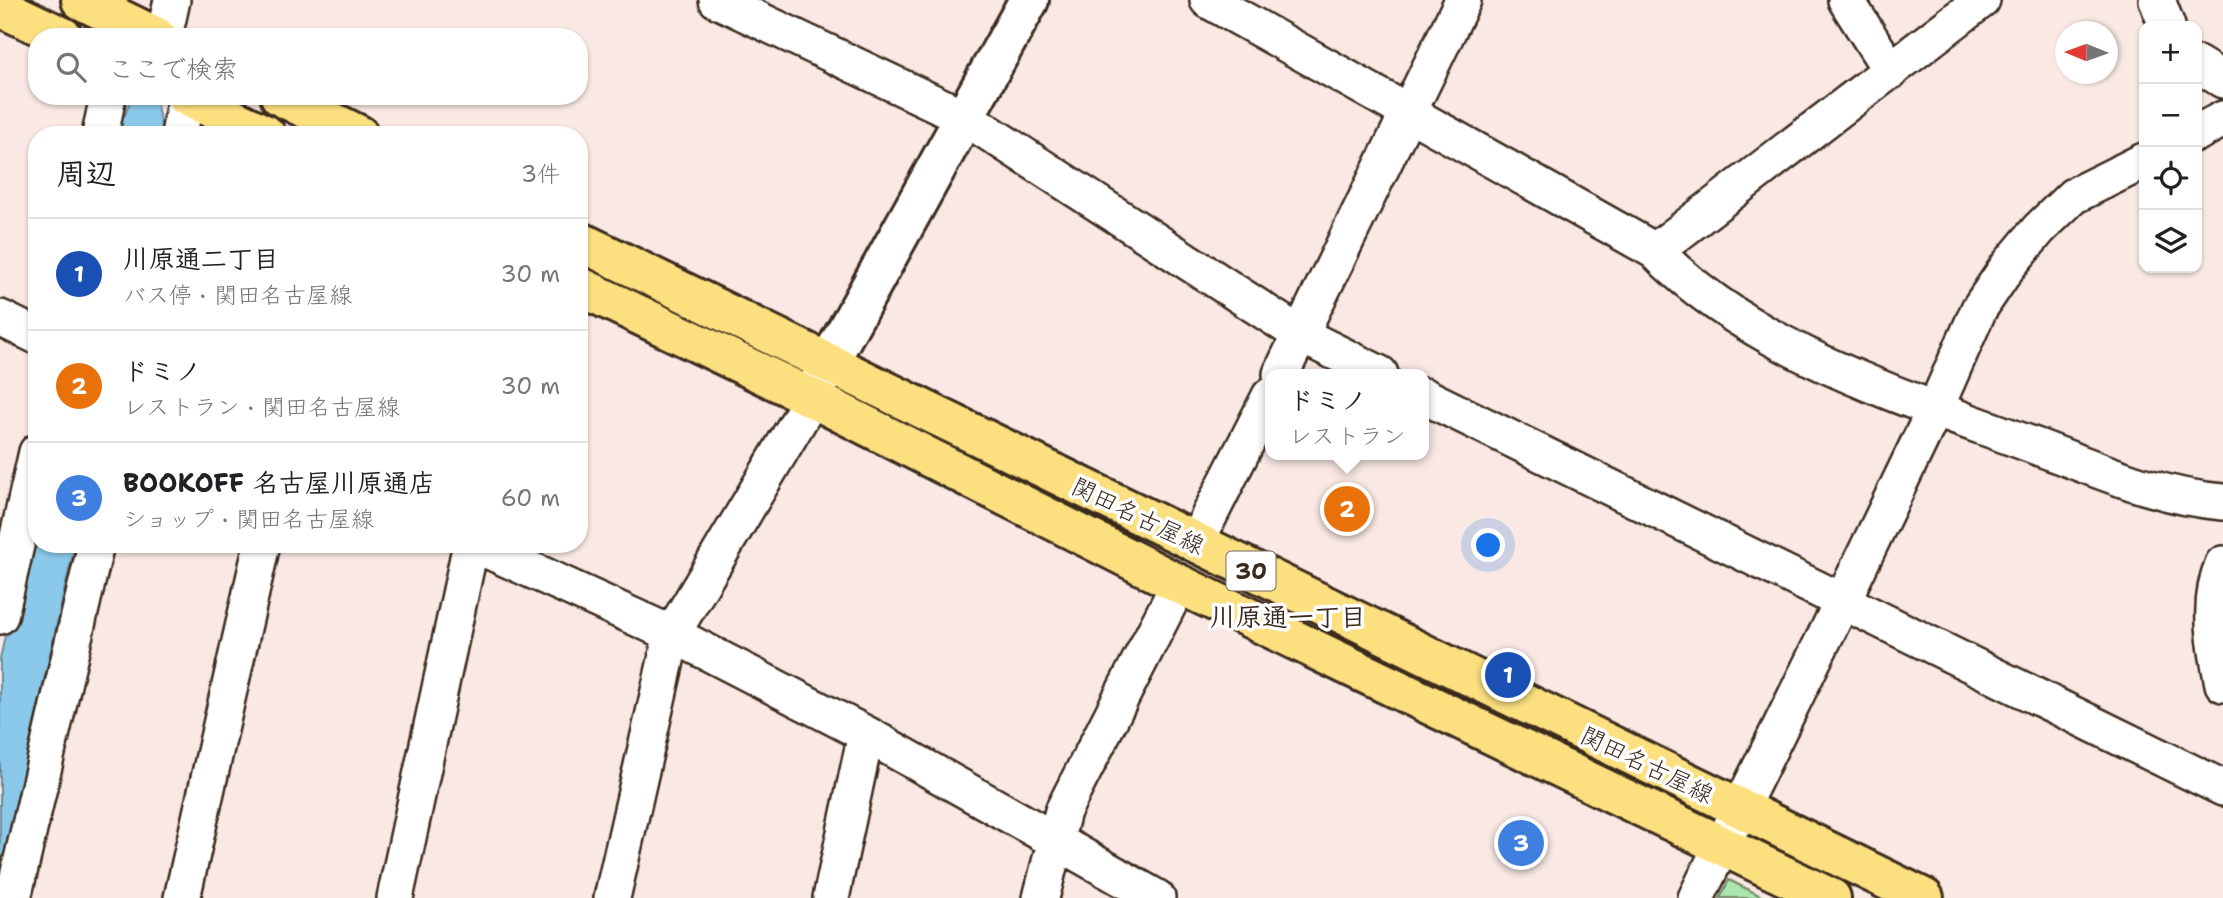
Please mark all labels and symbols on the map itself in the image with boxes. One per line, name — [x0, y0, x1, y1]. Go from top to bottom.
north arrow — [2055, 21, 2118, 84]
street label: 関田名古屋線 — [1066, 470, 1210, 562]
pin: 2 — [1324, 483, 1370, 535]
your location — [1471, 528, 1505, 562]
road number: 30 — [1226, 552, 1276, 590]
district label: 川原通一丁目 — [1210, 599, 1366, 634]
pin: 1 — [1485, 649, 1531, 701]
street label: 関田名古屋線 — [1575, 719, 1719, 811]
pin: 3 — [1498, 817, 1544, 869]

